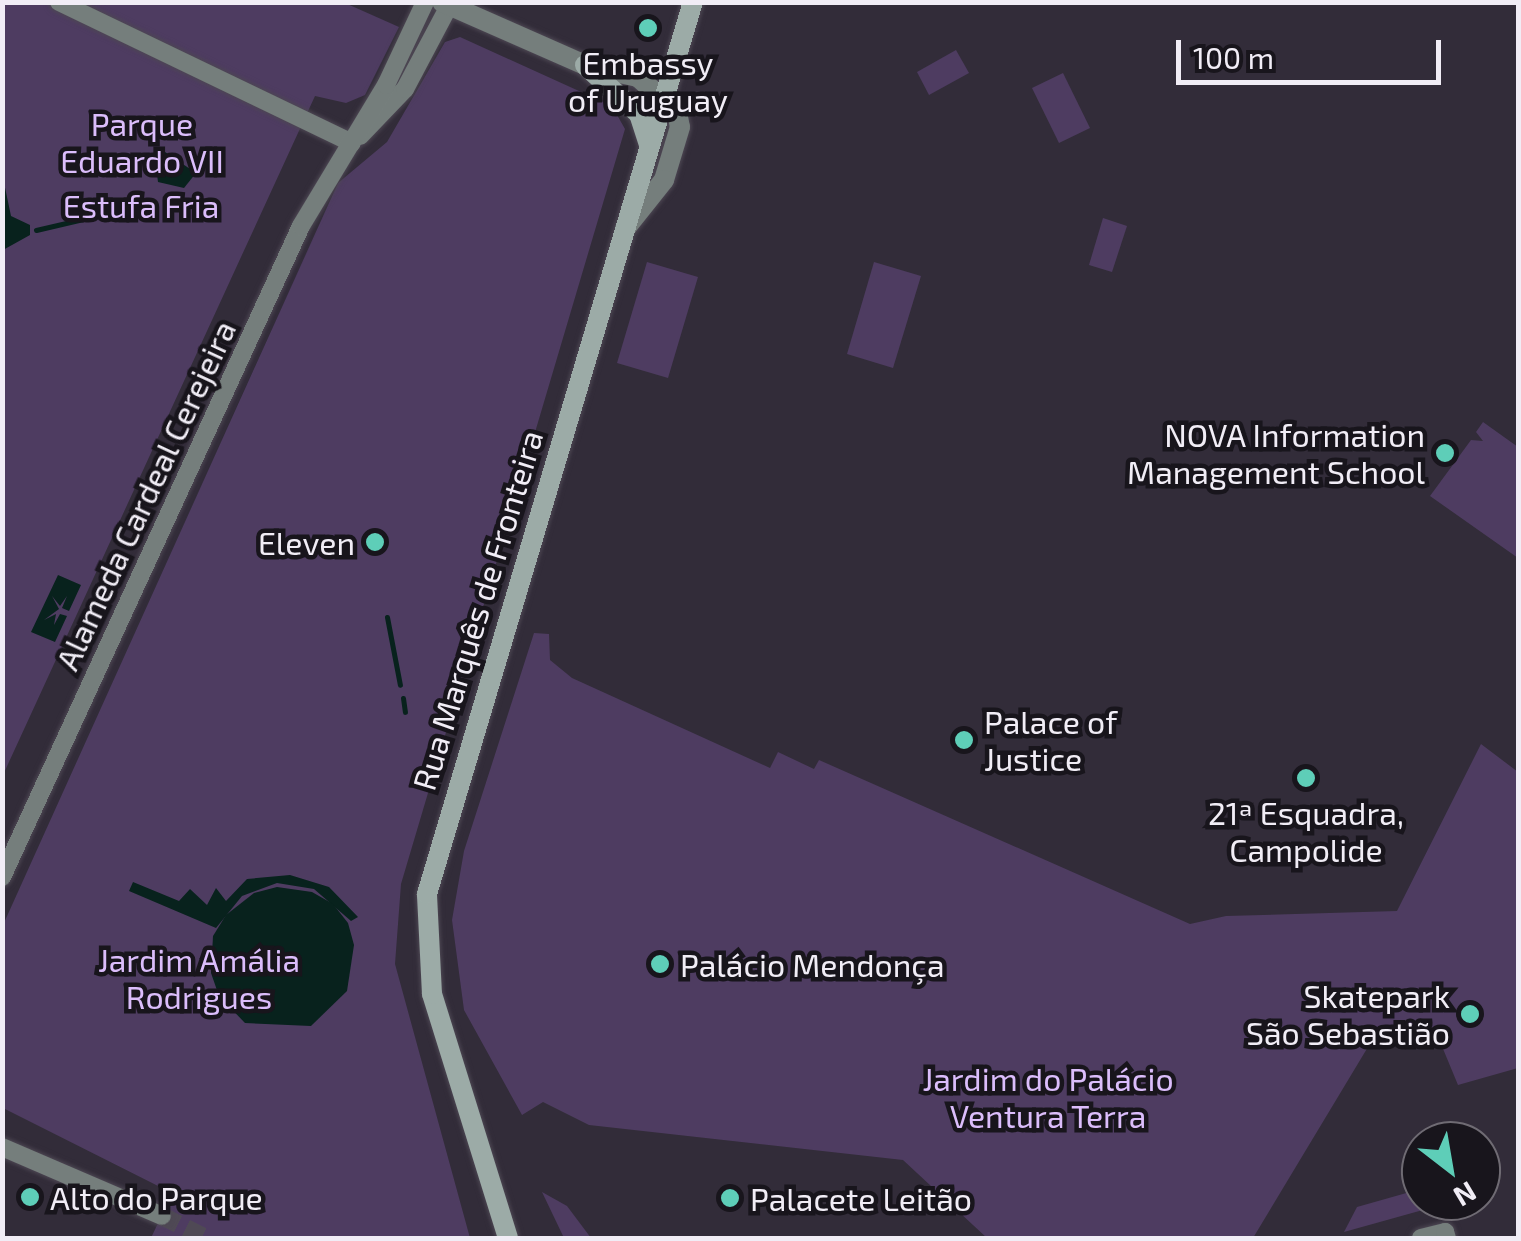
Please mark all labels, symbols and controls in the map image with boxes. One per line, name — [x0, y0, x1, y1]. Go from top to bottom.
marker: Embassy of Uruguay — [637, 17, 659, 39]
scale bar — [1181, 20, 1446, 82]
text: 100 m — [1193, 39, 1274, 75]
place label: Embassy of Uruguay — [568, 44, 728, 119]
park label: Parque Eduardo VII — [60, 105, 224, 180]
park label: Estufa Fria — [63, 186, 219, 224]
street label: Alameda Cardeal Cerejeira — [47, 314, 243, 676]
place label: NOVA Information Management School — [1127, 416, 1425, 491]
street label: Rua Marquês de Fronteira — [404, 425, 550, 795]
marker: NOVA Information Management School — [1434, 442, 1456, 464]
place label: Eleven — [258, 523, 355, 561]
marker: Eleven — [364, 531, 386, 553]
place label: Palace of Justice — [984, 703, 1117, 778]
marker: Palace of Justice — [953, 729, 975, 751]
marker: 21ª Esquadra, Campolide — [1295, 767, 1317, 789]
place label: 21ª Esquadra, Campolide — [1208, 794, 1404, 869]
park label: Jardim Amália Rodrigues — [98, 941, 300, 1016]
place label: Palácio Mendonça — [680, 945, 944, 983]
marker: Palácio Mendonça — [649, 953, 671, 975]
place label: Skatepark São Sebastião — [1246, 977, 1450, 1052]
marker: Skatepark São Sebastião — [1459, 1003, 1481, 1025]
park label: Jardim do Palácio Ventura Terra — [922, 1060, 1174, 1135]
north arrow — [1401, 1121, 1501, 1221]
text: N — [1448, 1175, 1483, 1215]
place label: Alto do Parque — [50, 1178, 263, 1216]
place label: Palacete Leitão — [750, 1179, 972, 1217]
marker: Alto do Parque — [19, 1186, 41, 1208]
marker: Palacete Leitão — [719, 1187, 741, 1209]

